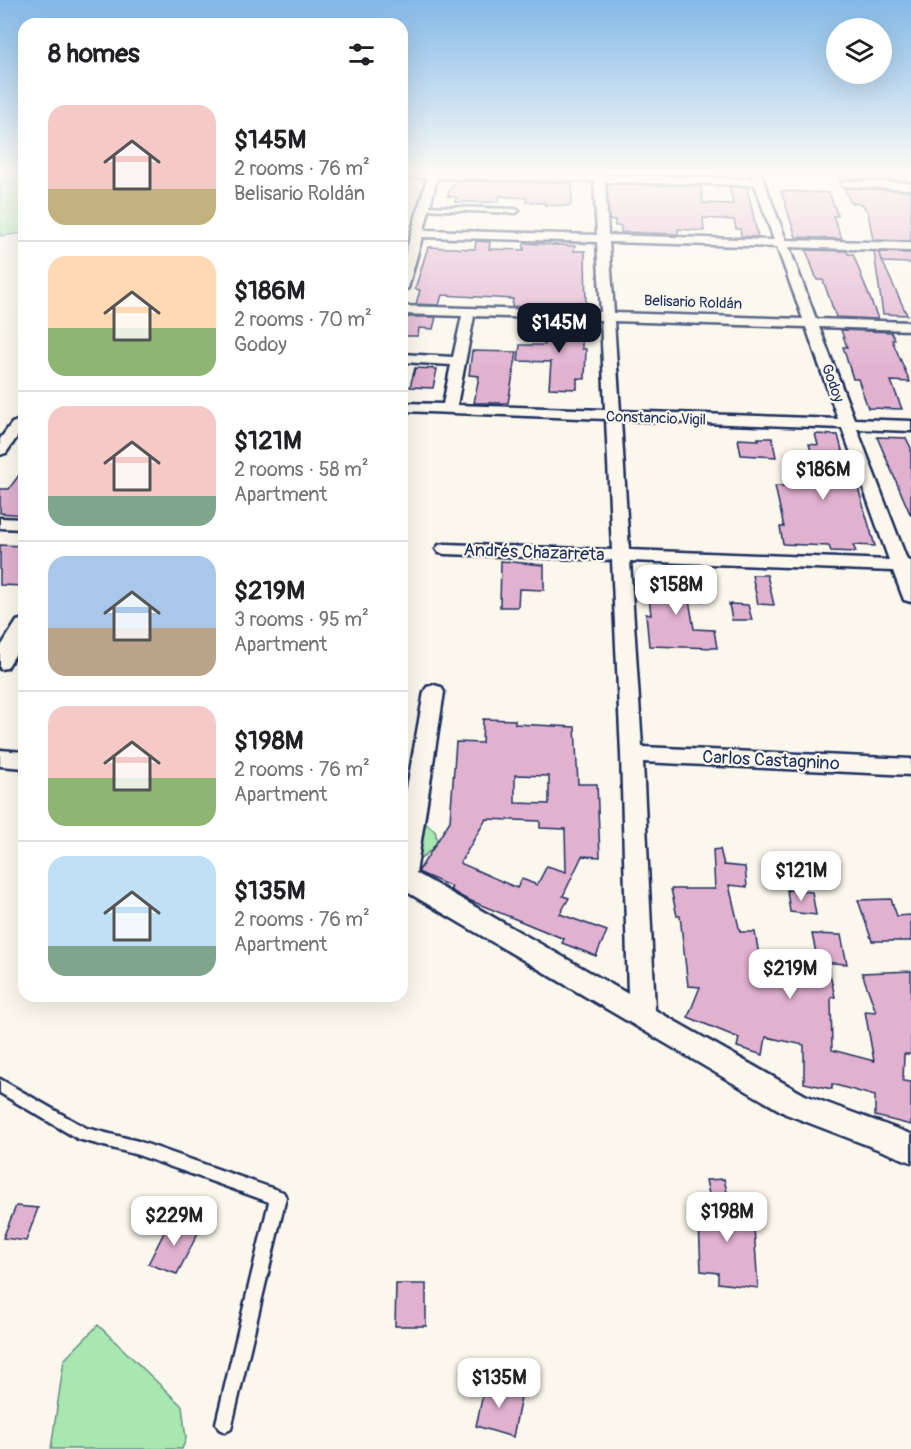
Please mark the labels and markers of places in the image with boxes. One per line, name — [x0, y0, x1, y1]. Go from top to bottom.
pin: $145M — [517, 303, 601, 354]
pin: $186M — [781, 450, 865, 501]
pin: $158M — [634, 565, 718, 616]
pin: $121M — [759, 851, 843, 902]
pin: $219M — [748, 949, 832, 1000]
pin: $198M — [685, 1192, 769, 1243]
pin: $229M — [132, 1196, 216, 1247]
pin: $135M — [457, 1358, 541, 1409]

